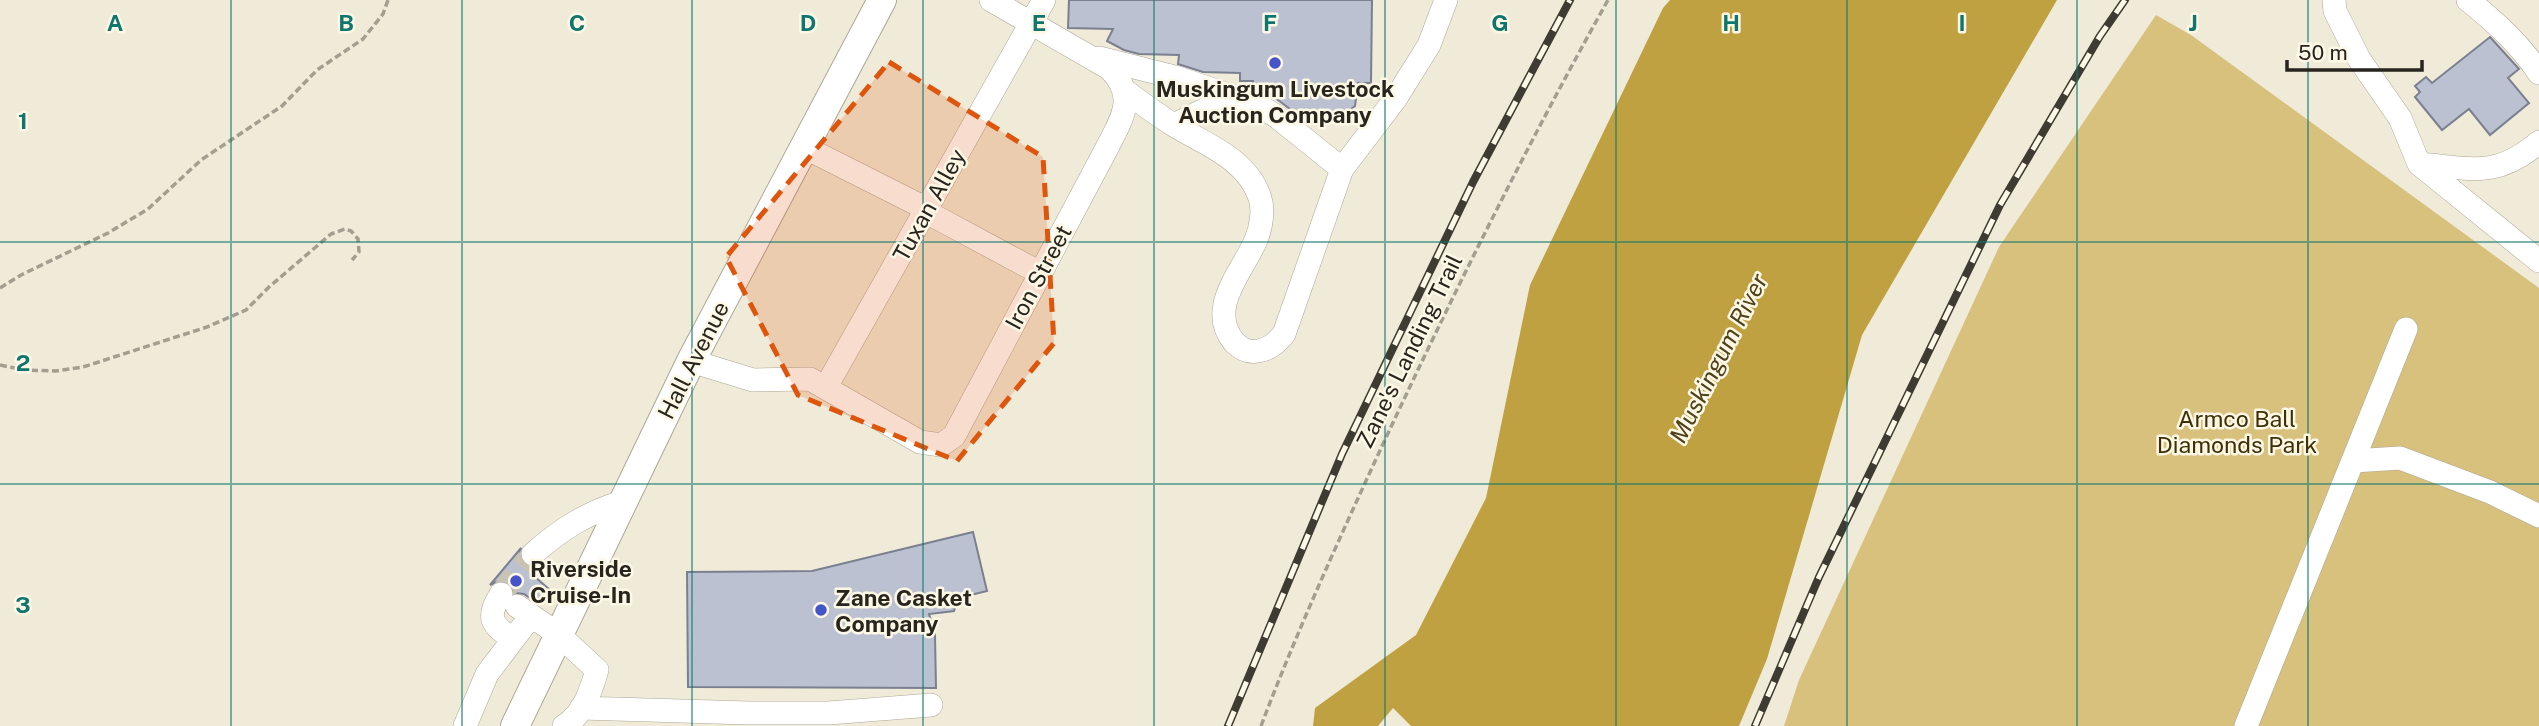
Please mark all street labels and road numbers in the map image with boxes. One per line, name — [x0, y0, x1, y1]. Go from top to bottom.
street label: Tuxan Alley — [887, 144, 971, 266]
street label: Iron Street — [999, 220, 1077, 334]
street label: Zane's Landing Trail — [1350, 250, 1468, 452]
street label: Hall Avenue — [652, 297, 734, 423]

